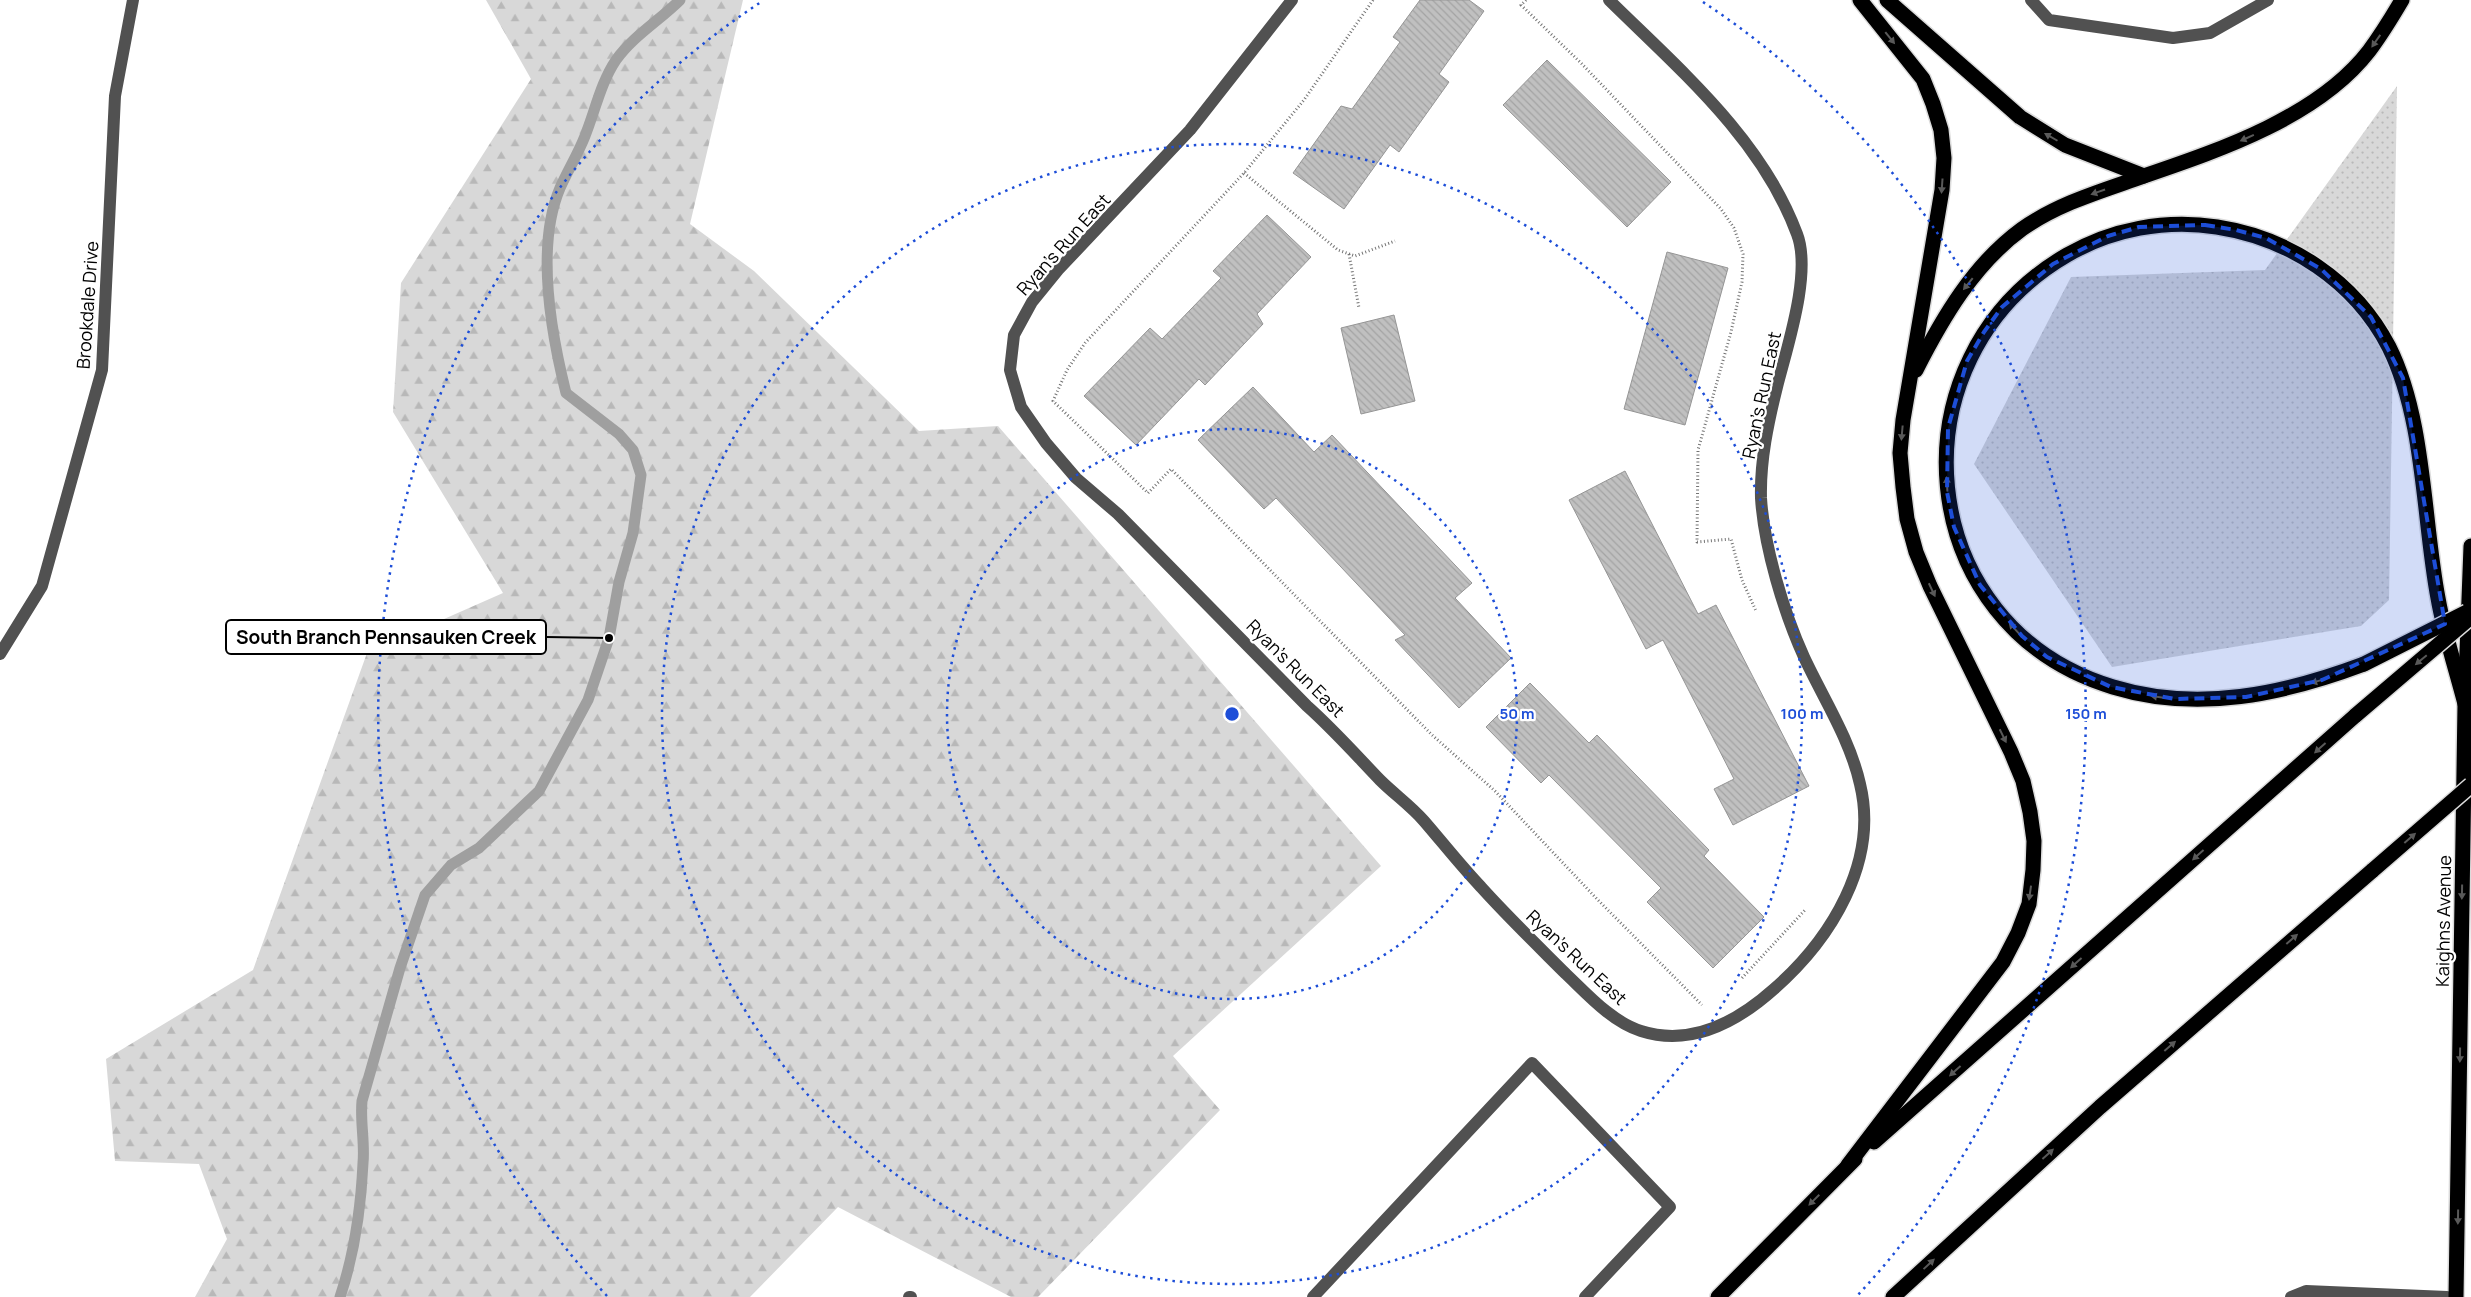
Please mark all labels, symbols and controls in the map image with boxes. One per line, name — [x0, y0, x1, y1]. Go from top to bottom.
one-way arrow — [1885, 31, 1896, 44]
one-way arrow — [2371, 34, 2381, 48]
one-way arrow — [2045, 133, 2058, 142]
one-way arrow — [2240, 134, 2254, 142]
one-way arrow — [1938, 178, 1946, 194]
street label: Ryan's Run East — [1011, 188, 1115, 300]
one-way arrow — [2090, 188, 2105, 196]
street label: Brookdale Drive — [71, 240, 103, 370]
one-way arrow — [1963, 277, 1974, 290]
street label: Ryan's Run East — [1736, 329, 1786, 461]
one-way arrow — [1898, 425, 1906, 441]
one-way arrow — [1942, 476, 1950, 492]
one-way arrow — [1928, 583, 1936, 597]
street label: Ryan's Run East — [1242, 614, 1350, 722]
callout: South Branch Pennsauken Creek — [226, 620, 546, 654]
one-way arrow — [2008, 623, 2020, 635]
text: South Branch Pennsauken Creek — [236, 624, 537, 650]
one-way arrow — [2414, 655, 2427, 666]
one-way arrow — [2311, 677, 2326, 685]
one-way arrow — [2149, 692, 2165, 700]
text: 50 m — [1499, 703, 1535, 724]
text: 100 m — [1781, 703, 1823, 724]
text: 150 m — [2065, 703, 2107, 724]
centre of rings — [1223, 705, 1241, 723]
one-way arrow — [1999, 729, 2007, 743]
one-way arrow — [2313, 742, 2326, 753]
one-way arrow — [2403, 832, 2415, 844]
one-way arrow — [2192, 849, 2204, 860]
street label: Kaighns Avenue — [2430, 855, 2456, 987]
one-way arrow — [2458, 885, 2466, 901]
one-way arrow — [2026, 886, 2034, 902]
street label: Ryan's Run East — [1522, 904, 1632, 1010]
one-way arrow — [2286, 934, 2299, 945]
one-way arrow — [2071, 957, 2083, 969]
one-way arrow — [2163, 1040, 2175, 1052]
one-way arrow — [2456, 1047, 2464, 1063]
one-way arrow — [1949, 1065, 1961, 1077]
one-way arrow — [2042, 1148, 2054, 1160]
one-way arrow — [1808, 1194, 1820, 1206]
one-way arrow — [2453, 1210, 2461, 1226]
one-way arrow — [1922, 1258, 1934, 1270]

